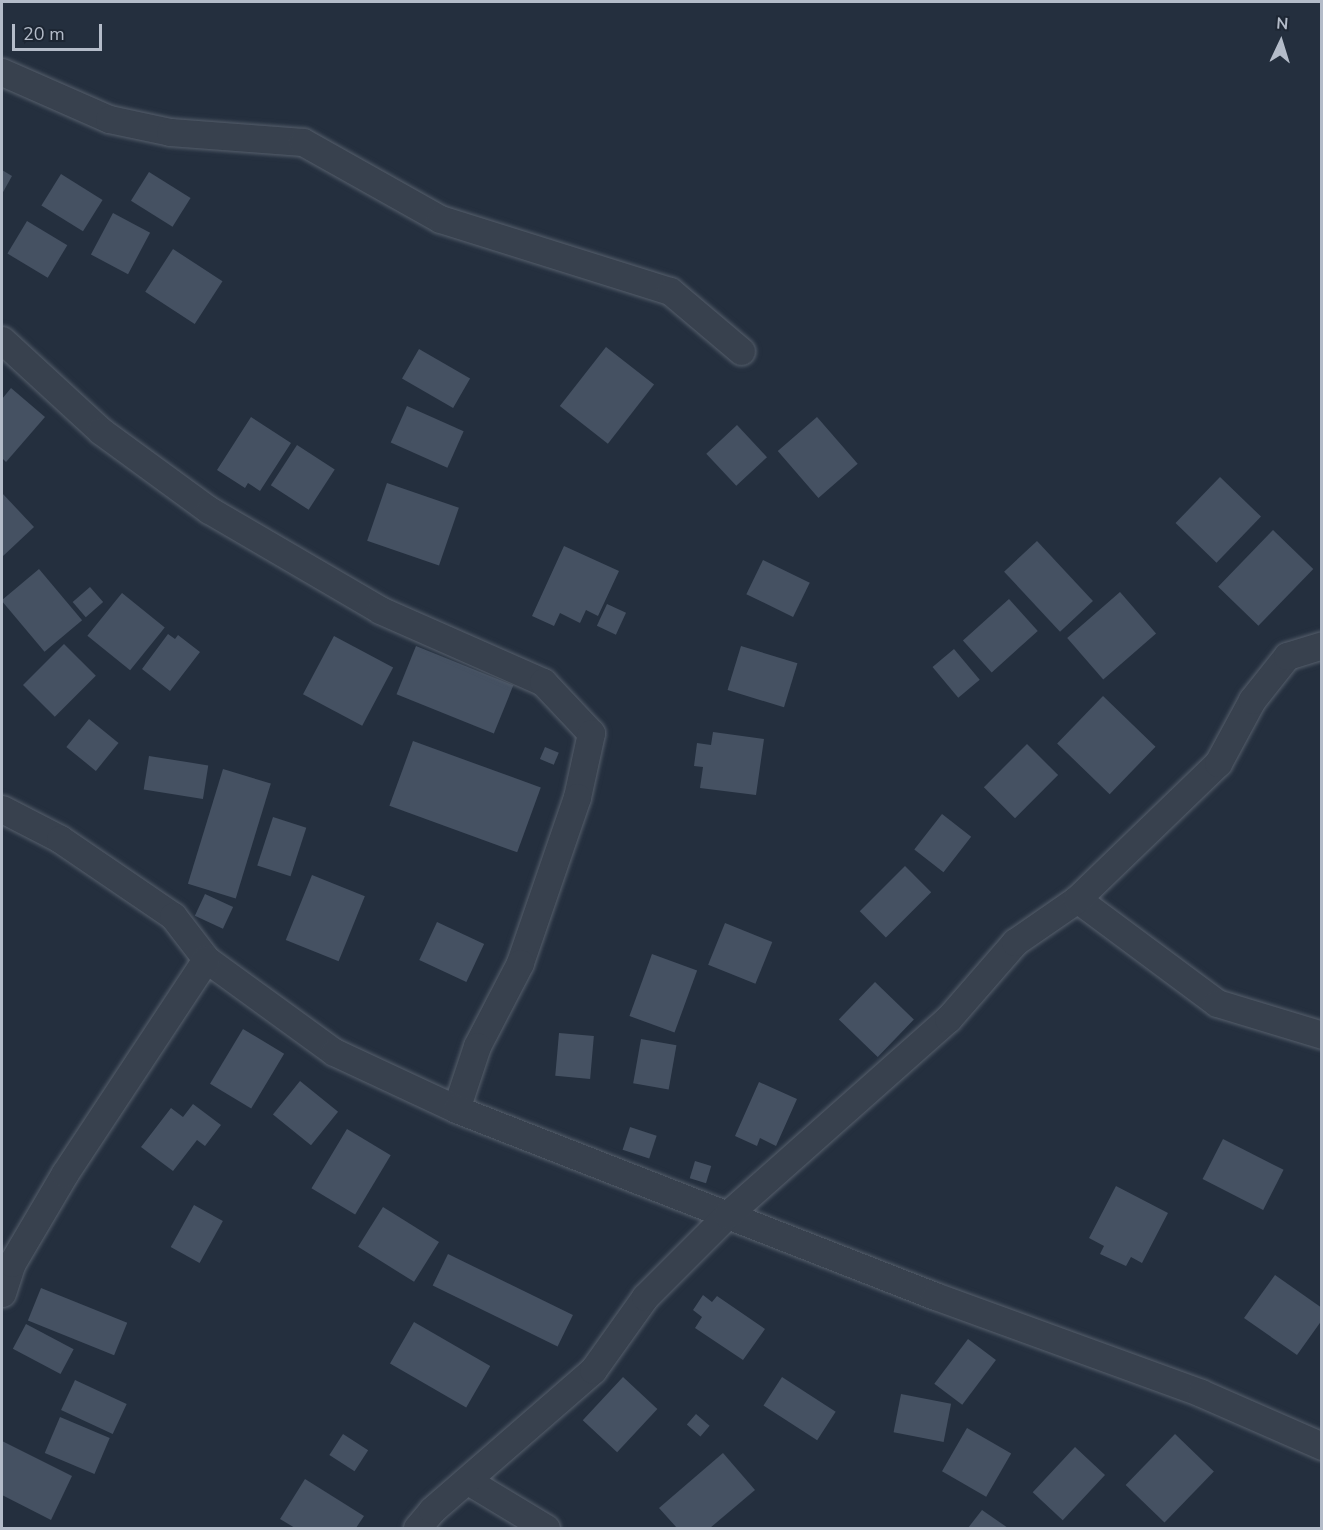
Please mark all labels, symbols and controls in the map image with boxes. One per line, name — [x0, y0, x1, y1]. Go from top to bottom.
scale bar — [15, 12, 105, 50]
north arrow — [1251, 12, 1311, 72]
text: N — [1276, 13, 1289, 35]
text: 20 m — [23, 22, 65, 46]

